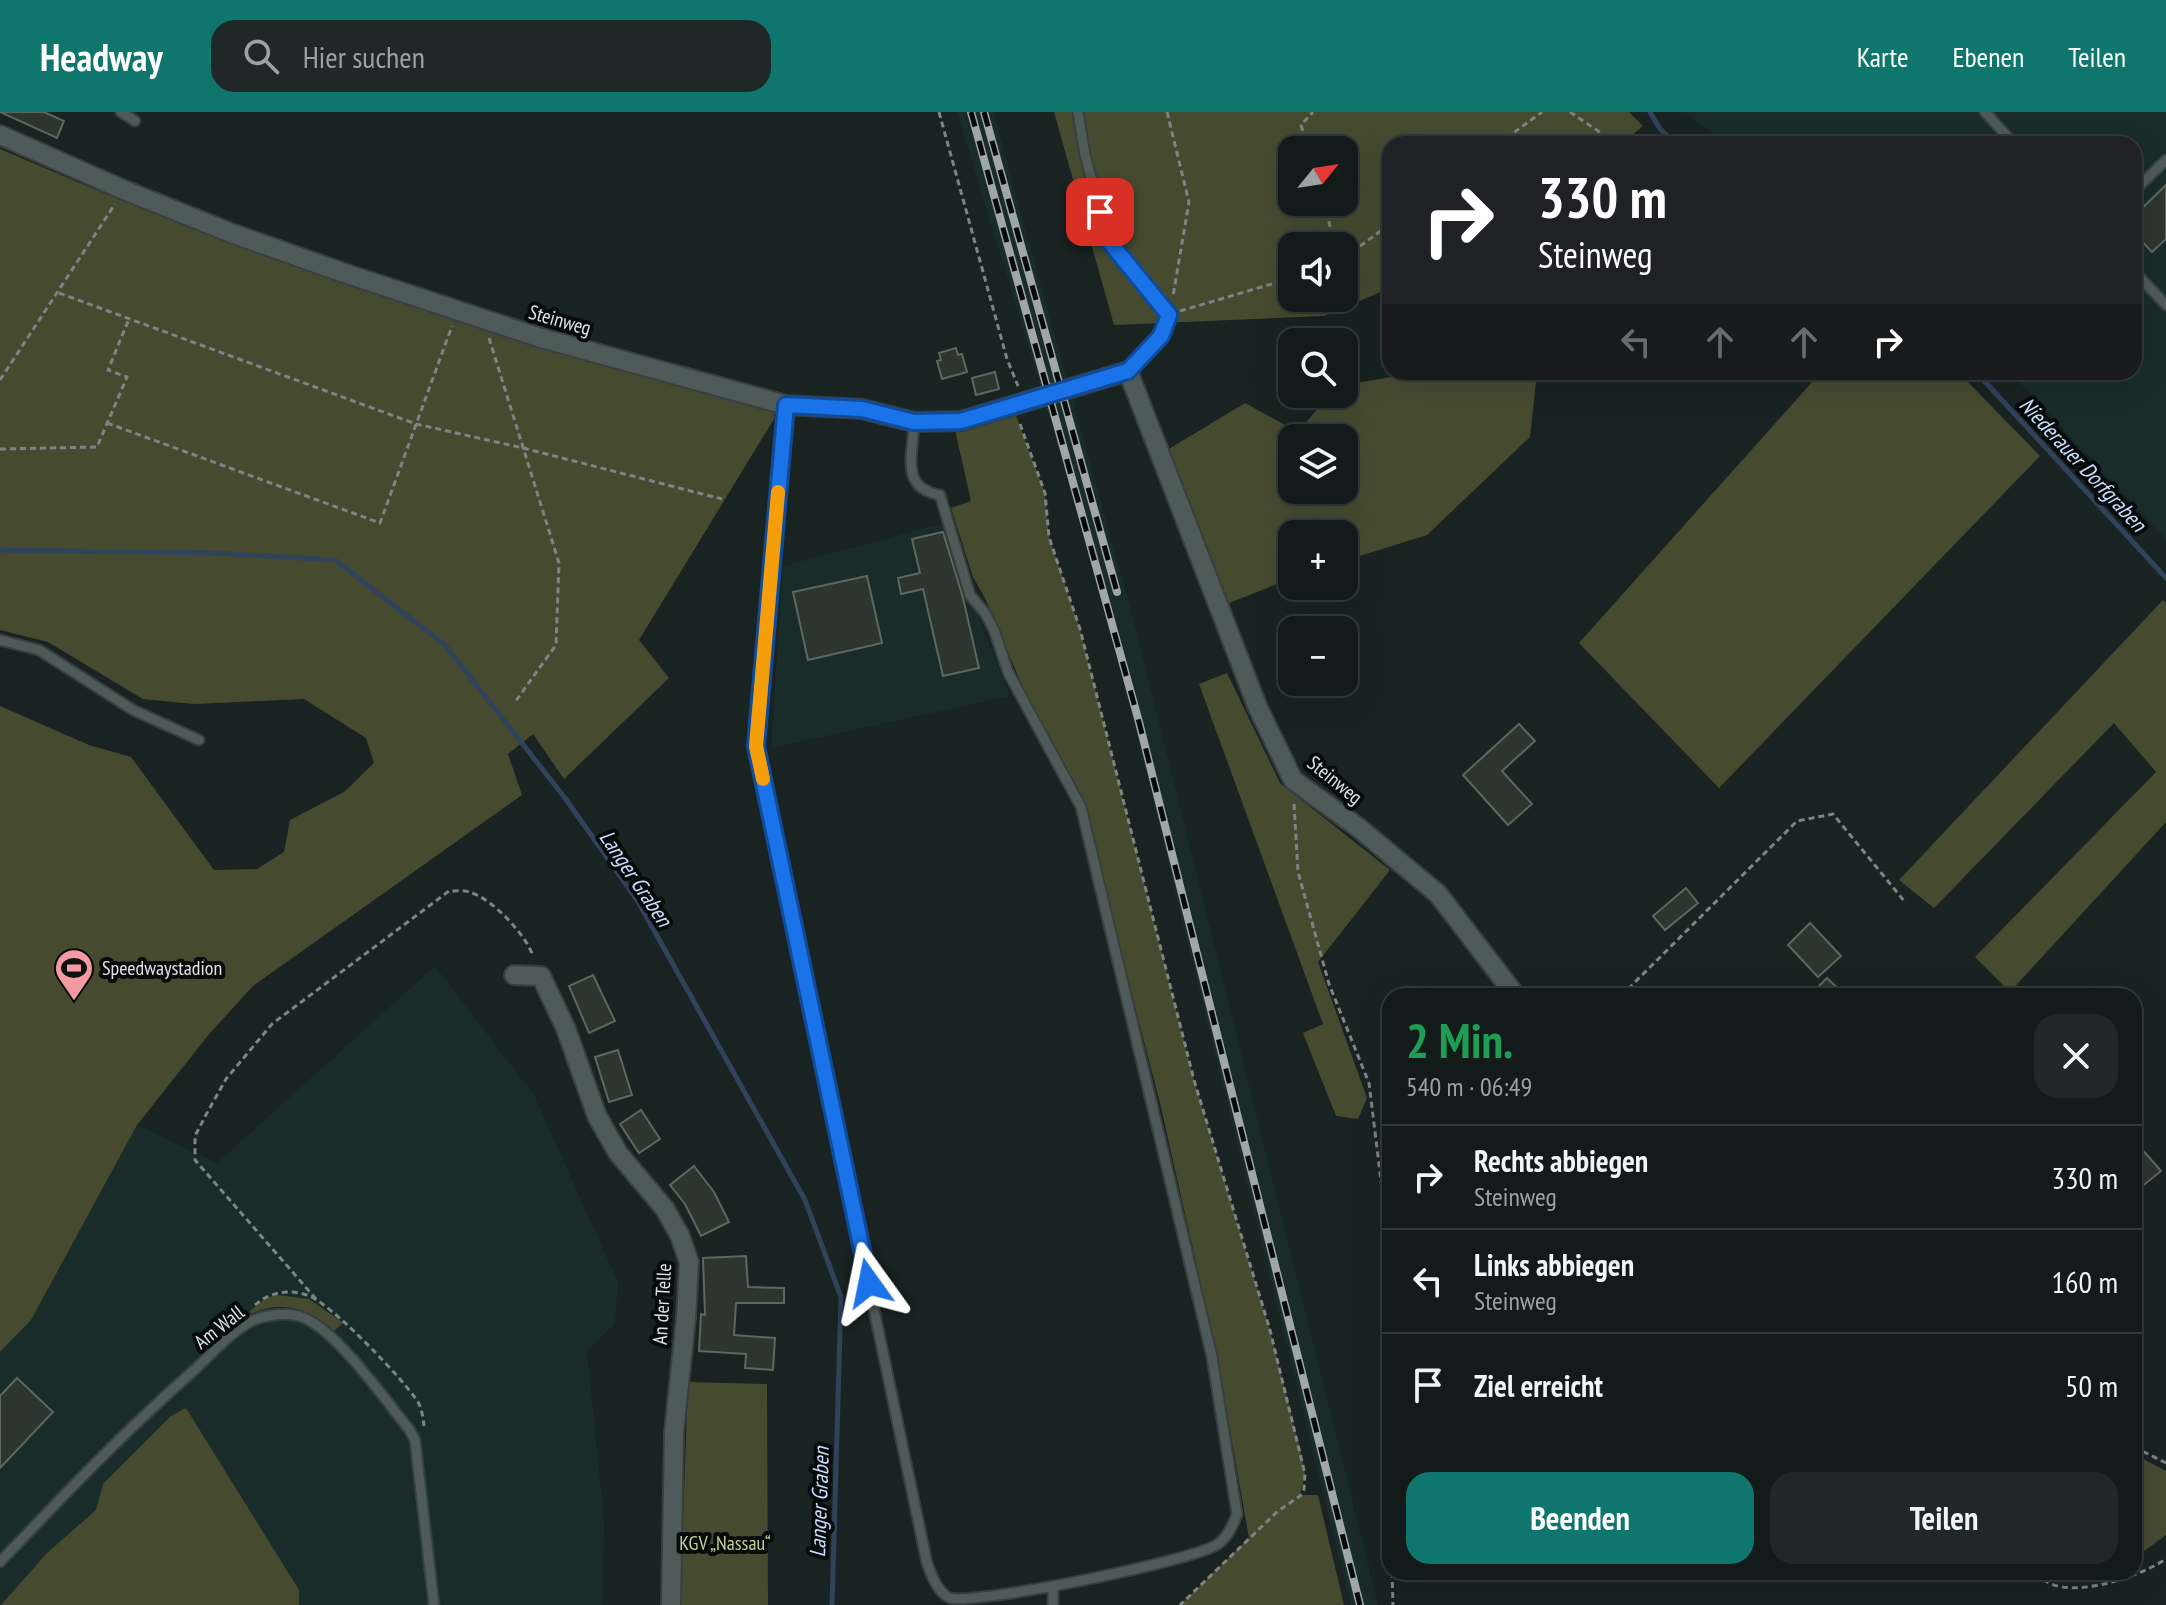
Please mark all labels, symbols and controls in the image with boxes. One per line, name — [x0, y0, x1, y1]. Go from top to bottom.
search box — [211, 20, 771, 92]
text: Headway — [40, 32, 163, 81]
icon: search — [239, 34, 283, 78]
text: Hier suchen — [303, 37, 425, 76]
text: Karte — [1857, 38, 1908, 75]
text: Ebenen — [1952, 38, 2024, 75]
text: Teilen — [2068, 38, 2126, 75]
north arrow — [1278, 136, 1358, 216]
map controls — [1278, 136, 1358, 696]
text: 330 m — [1538, 161, 1667, 233]
icon: right — [1406, 168, 1510, 272]
pin — [1066, 178, 1134, 246]
icon: arrive — [1078, 190, 1122, 234]
text: Steinweg — [1538, 231, 1653, 278]
button: sound — [1278, 232, 1358, 312]
street label: Steinweg — [526, 299, 594, 341]
icon: left — [1614, 320, 1658, 364]
icon: ahead — [1698, 320, 1742, 364]
icon: ahead — [1782, 320, 1826, 364]
icon: right — [1866, 320, 1910, 364]
button: search — [1278, 328, 1358, 408]
water label: Niederauer Dorfgraben — [2014, 391, 2153, 538]
button: layers — [1278, 424, 1358, 504]
button: + — [1278, 520, 1358, 600]
button: − — [1278, 616, 1358, 696]
street label: Steinweg — [1302, 750, 1368, 810]
water label: Langer Graben — [593, 824, 679, 933]
sports icon: Speedwaystadion — [53, 947, 95, 1002]
place label: Speedwaystadion — [102, 955, 222, 981]
text: 2 Min. — [1406, 1009, 1513, 1071]
button: close — [2034, 1014, 2118, 1098]
text: 540 m · 06:49 — [1406, 1070, 1532, 1103]
text: Rechts abbiegen — [1474, 1141, 1648, 1180]
icon: right — [1406, 1155, 1450, 1199]
text: 330 m — [2052, 1158, 2118, 1197]
text: Steinweg — [1474, 1180, 1557, 1213]
position arrow — [827, 1241, 911, 1325]
text: Links abbiegen — [1474, 1245, 1634, 1284]
icon: left — [1406, 1259, 1450, 1303]
text: 160 m — [2052, 1262, 2118, 1301]
street label: An der Telle — [647, 1263, 677, 1345]
text: Steinweg — [1474, 1284, 1557, 1317]
street label: Am Wall — [189, 1299, 250, 1355]
icon: arrive — [1406, 1363, 1450, 1407]
text: Ziel erreicht — [1474, 1366, 1603, 1405]
text: 50 m — [2065, 1366, 2118, 1405]
water label: Langer Graben — [803, 1445, 835, 1558]
button: Beenden — [1406, 1472, 1754, 1564]
button: Teilen — [1770, 1472, 2118, 1564]
park label: KGV „Nassau“ — [679, 1530, 771, 1556]

